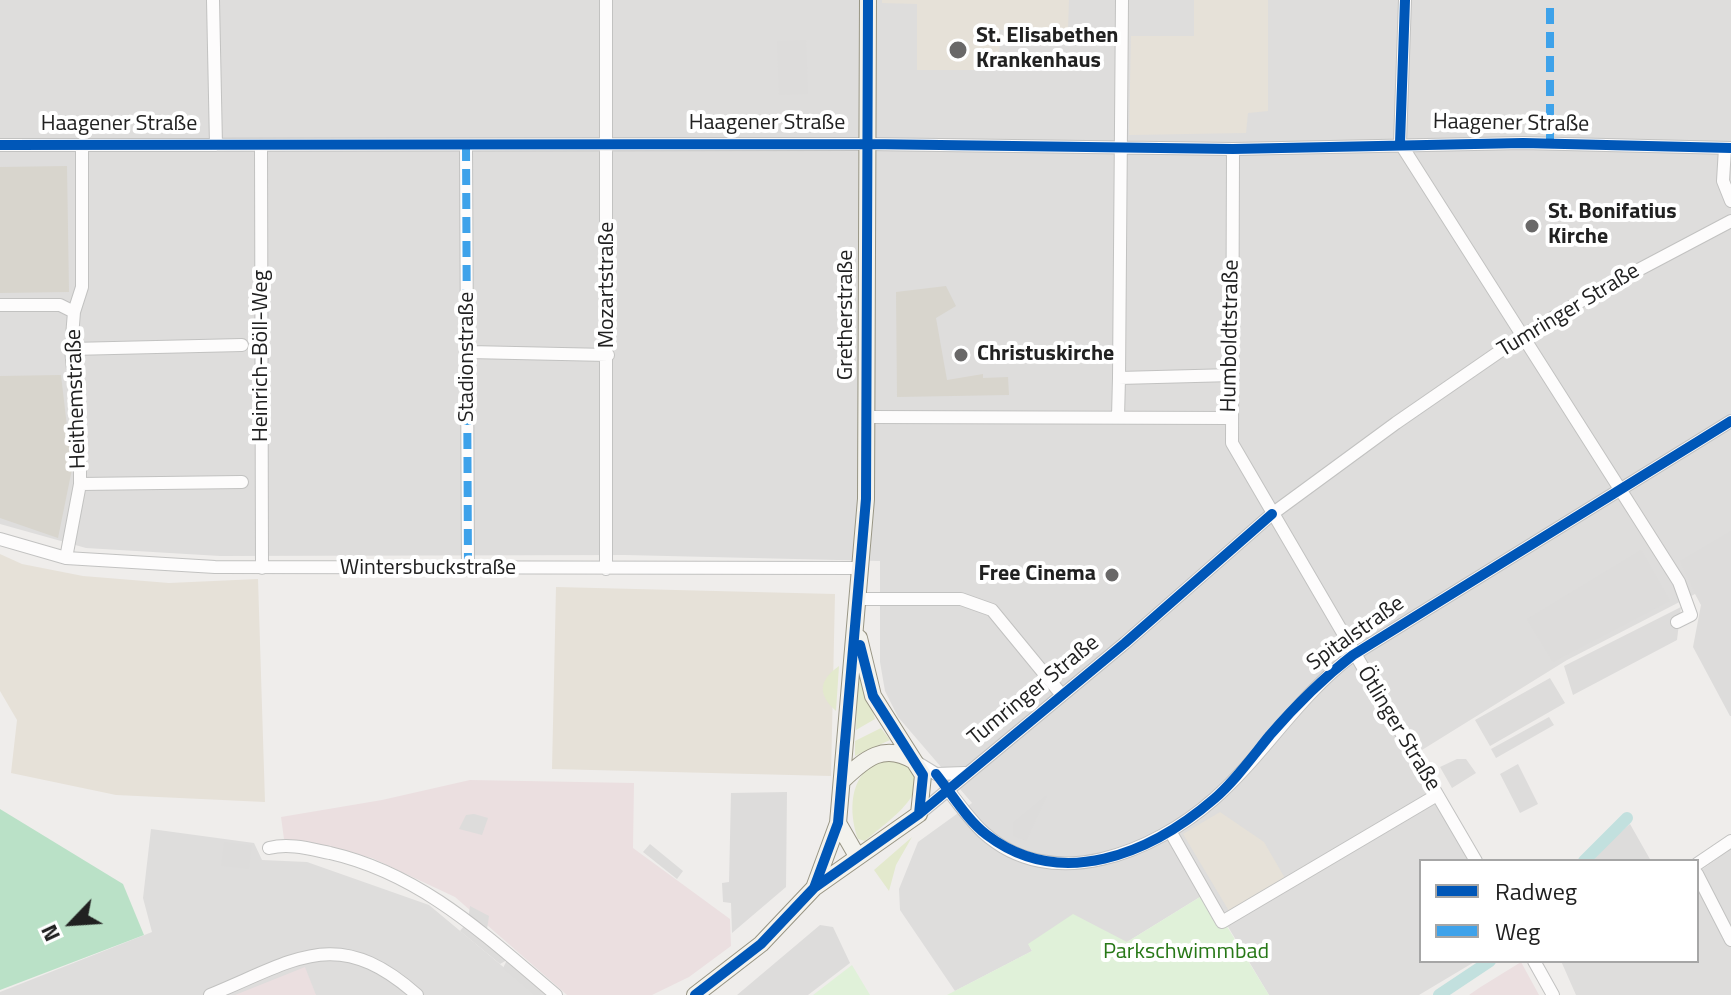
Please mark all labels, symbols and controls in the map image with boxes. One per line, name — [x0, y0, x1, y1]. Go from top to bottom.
place label: St. Elisabethen Krankenhaus — [976, 24, 1119, 76]
marker: St. Elisabethen Krankenhaus — [947, 39, 969, 61]
street label: Haagener Straße — [1433, 109, 1589, 139]
street label: Haagener Straße — [689, 111, 845, 137]
street label: Haagener Straße — [41, 112, 197, 138]
place label: St. Bonifatius Kirche — [1548, 200, 1677, 252]
marker: St. Bonifatius Kirche — [1523, 217, 1541, 235]
street label: Mozartstraße — [595, 222, 621, 348]
street label: Gretherstraße — [834, 250, 860, 380]
street label: Tumringer Straße — [1493, 258, 1645, 364]
street label: Humboldtstraße — [1216, 259, 1246, 413]
street label: Heinrich-Böll-Weg — [249, 270, 275, 442]
street label: Stadionstraße — [455, 292, 481, 422]
street label: Heithemstraße — [61, 329, 93, 469]
place label: Christuskirche — [977, 342, 1114, 368]
marker: Christuskirche — [952, 346, 970, 364]
street label: Wintersbuckstraße — [340, 556, 516, 582]
place label: Free Cinema — [979, 562, 1096, 588]
marker: Free Cinema — [1103, 566, 1121, 584]
street label: Spitalstraße — [1302, 591, 1410, 677]
street label: Tumringer Straße — [963, 630, 1105, 752]
street label: Ötlinger Straße — [1350, 662, 1446, 796]
legend — [1419, 859, 1699, 963]
text: Radweg — [1495, 873, 1577, 909]
north arrow — [32, 883, 112, 963]
text: Weg — [1495, 913, 1540, 949]
text: N — [32, 919, 69, 947]
park label: Parkschwimmbad — [1103, 940, 1269, 966]

